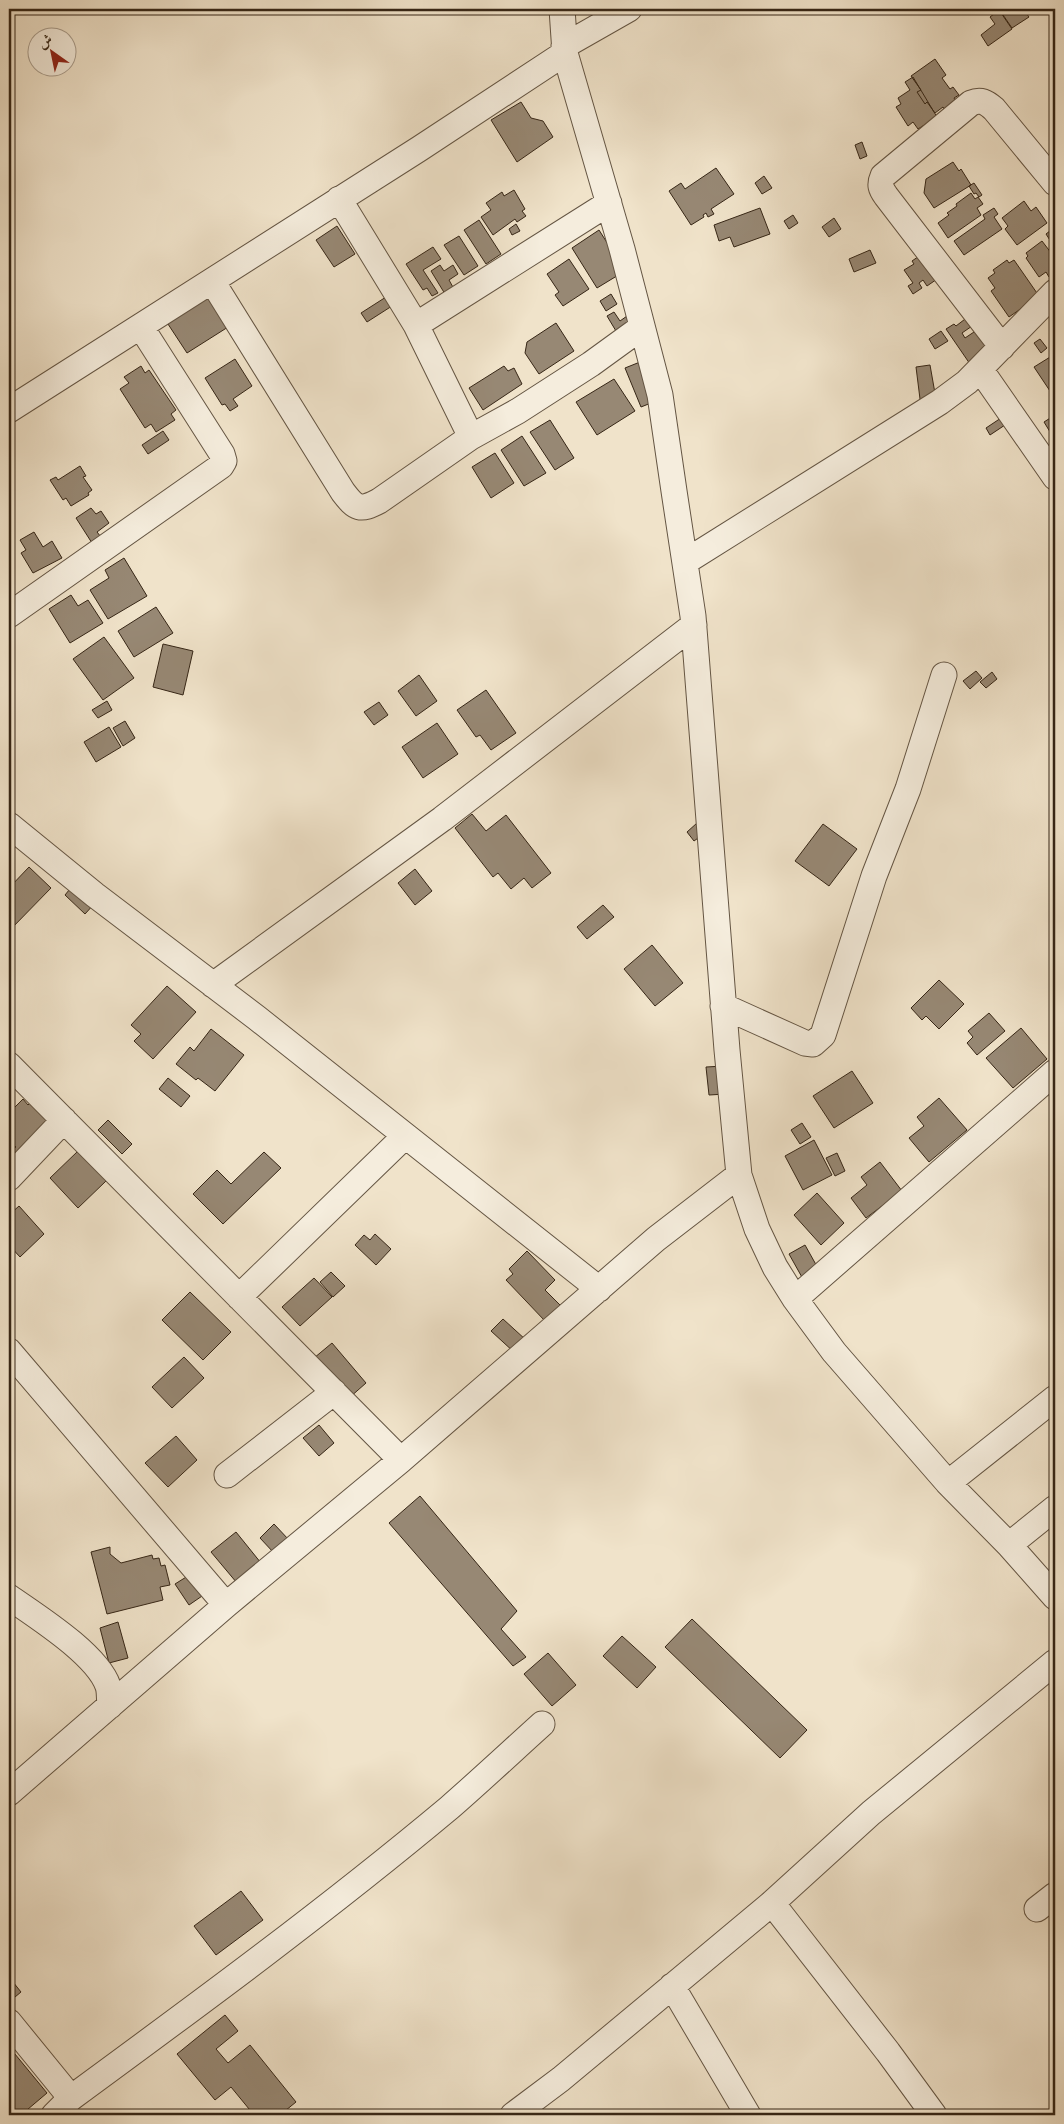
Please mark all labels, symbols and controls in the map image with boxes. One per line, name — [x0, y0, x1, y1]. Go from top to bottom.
north arrow — [28, 28, 78, 78]
text: ش — [35, 31, 56, 52]

